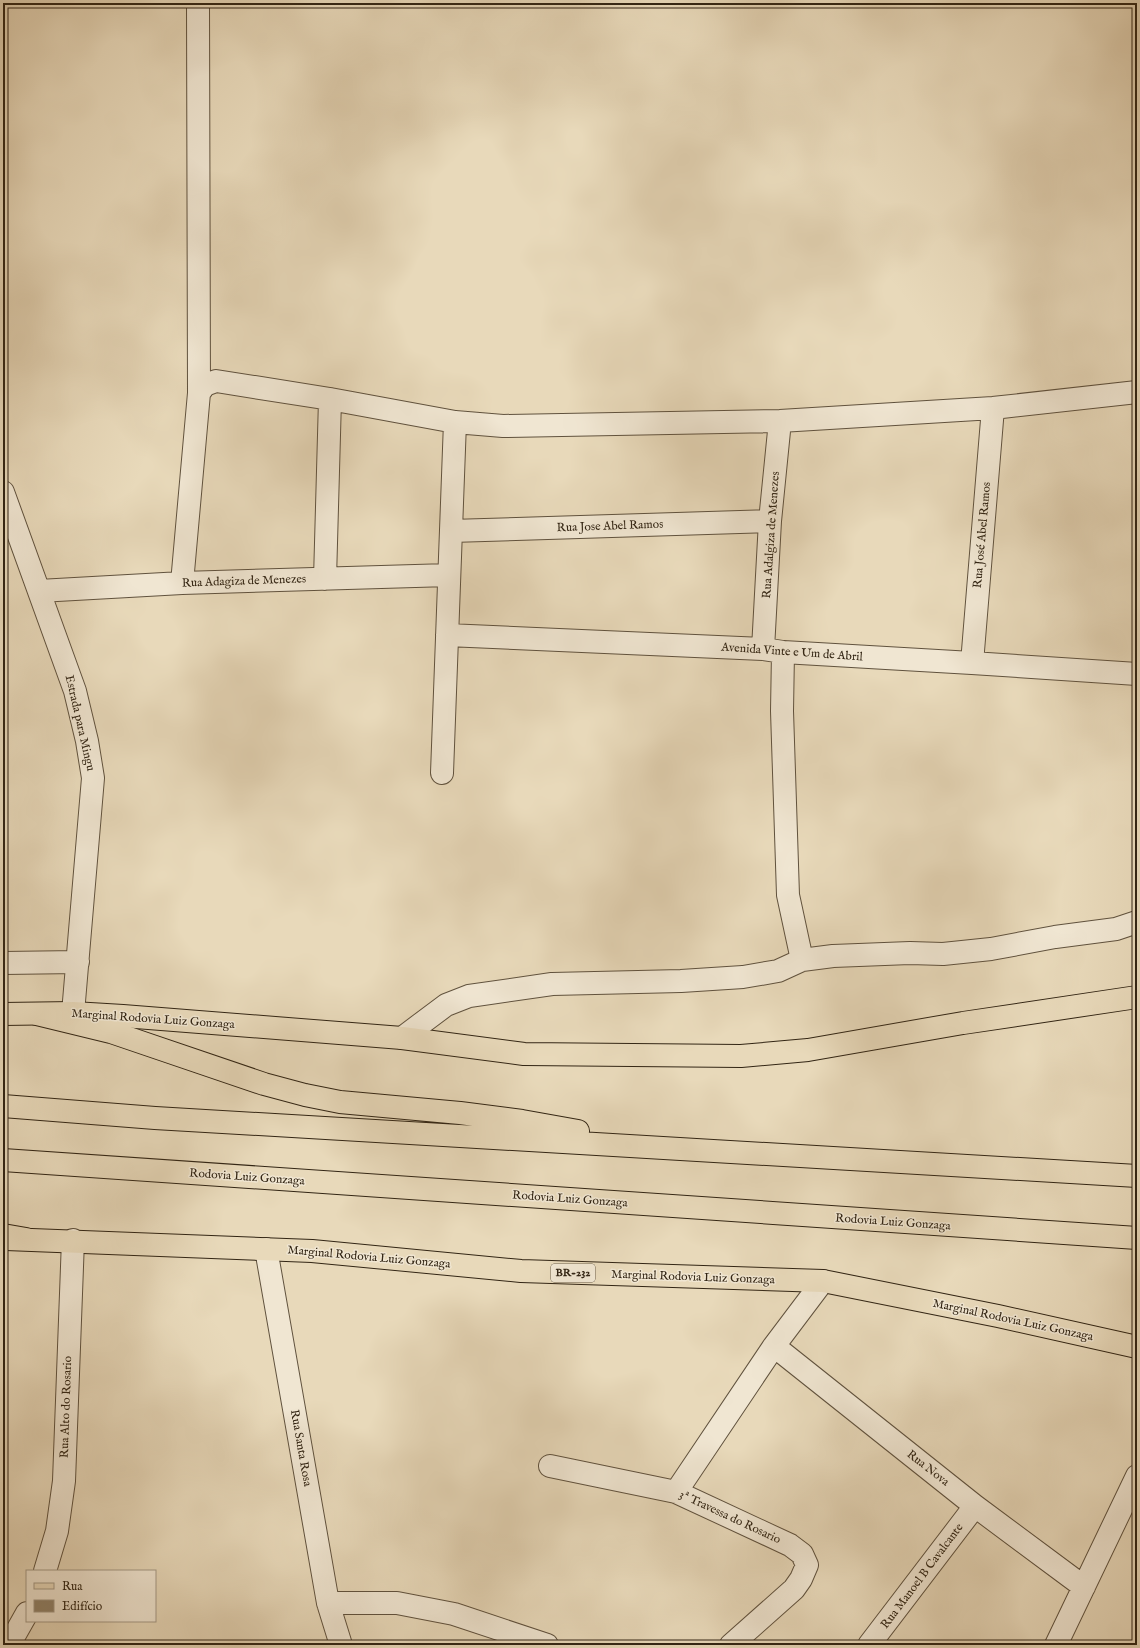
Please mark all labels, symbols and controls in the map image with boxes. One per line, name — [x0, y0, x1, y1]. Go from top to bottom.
street label: Rua Adalgiza de Menezes — [759, 471, 783, 599]
street label: Rua José Abel Ramos — [970, 481, 995, 589]
street label: Rua Jose Abel Ramos — [556, 517, 664, 536]
street label: Rua Adagiza de Menezes — [182, 571, 306, 591]
street label: Avenida Vinte e Um de Abril — [720, 640, 864, 664]
street label: Estrada para Mingu — [61, 674, 98, 773]
street label: Marginal Rodovia Luiz Gonzaga — [71, 1006, 236, 1032]
street label: Rodovia Luiz Gonzaga — [189, 1165, 306, 1189]
street label: Rodovia Luiz Gonzaga — [512, 1187, 629, 1211]
street label: Rodovia Luiz Gonzaga — [835, 1210, 952, 1234]
street label: Marginal Rodovia Luiz Gonzaga — [287, 1242, 452, 1272]
road number: BR-232 — [551, 1264, 595, 1282]
street label: Marginal Rodovia Luiz Gonzaga — [611, 1267, 776, 1287]
street label: Marginal Rodovia Luiz Gonzaga — [931, 1296, 1095, 1345]
street label: Rua Alto do Rosario — [57, 1355, 75, 1458]
street label: Rua Santa Rosa — [287, 1408, 315, 1488]
street label: Rua Nova — [904, 1447, 953, 1490]
street label: 3ª Travessa do Rosario — [677, 1487, 784, 1547]
street label: Rua Manoel B Cavalcante — [877, 1520, 967, 1632]
legend — [26, 1570, 156, 1622]
text: Rua — [62, 1579, 83, 1594]
text: Edifício — [62, 1599, 103, 1614]

